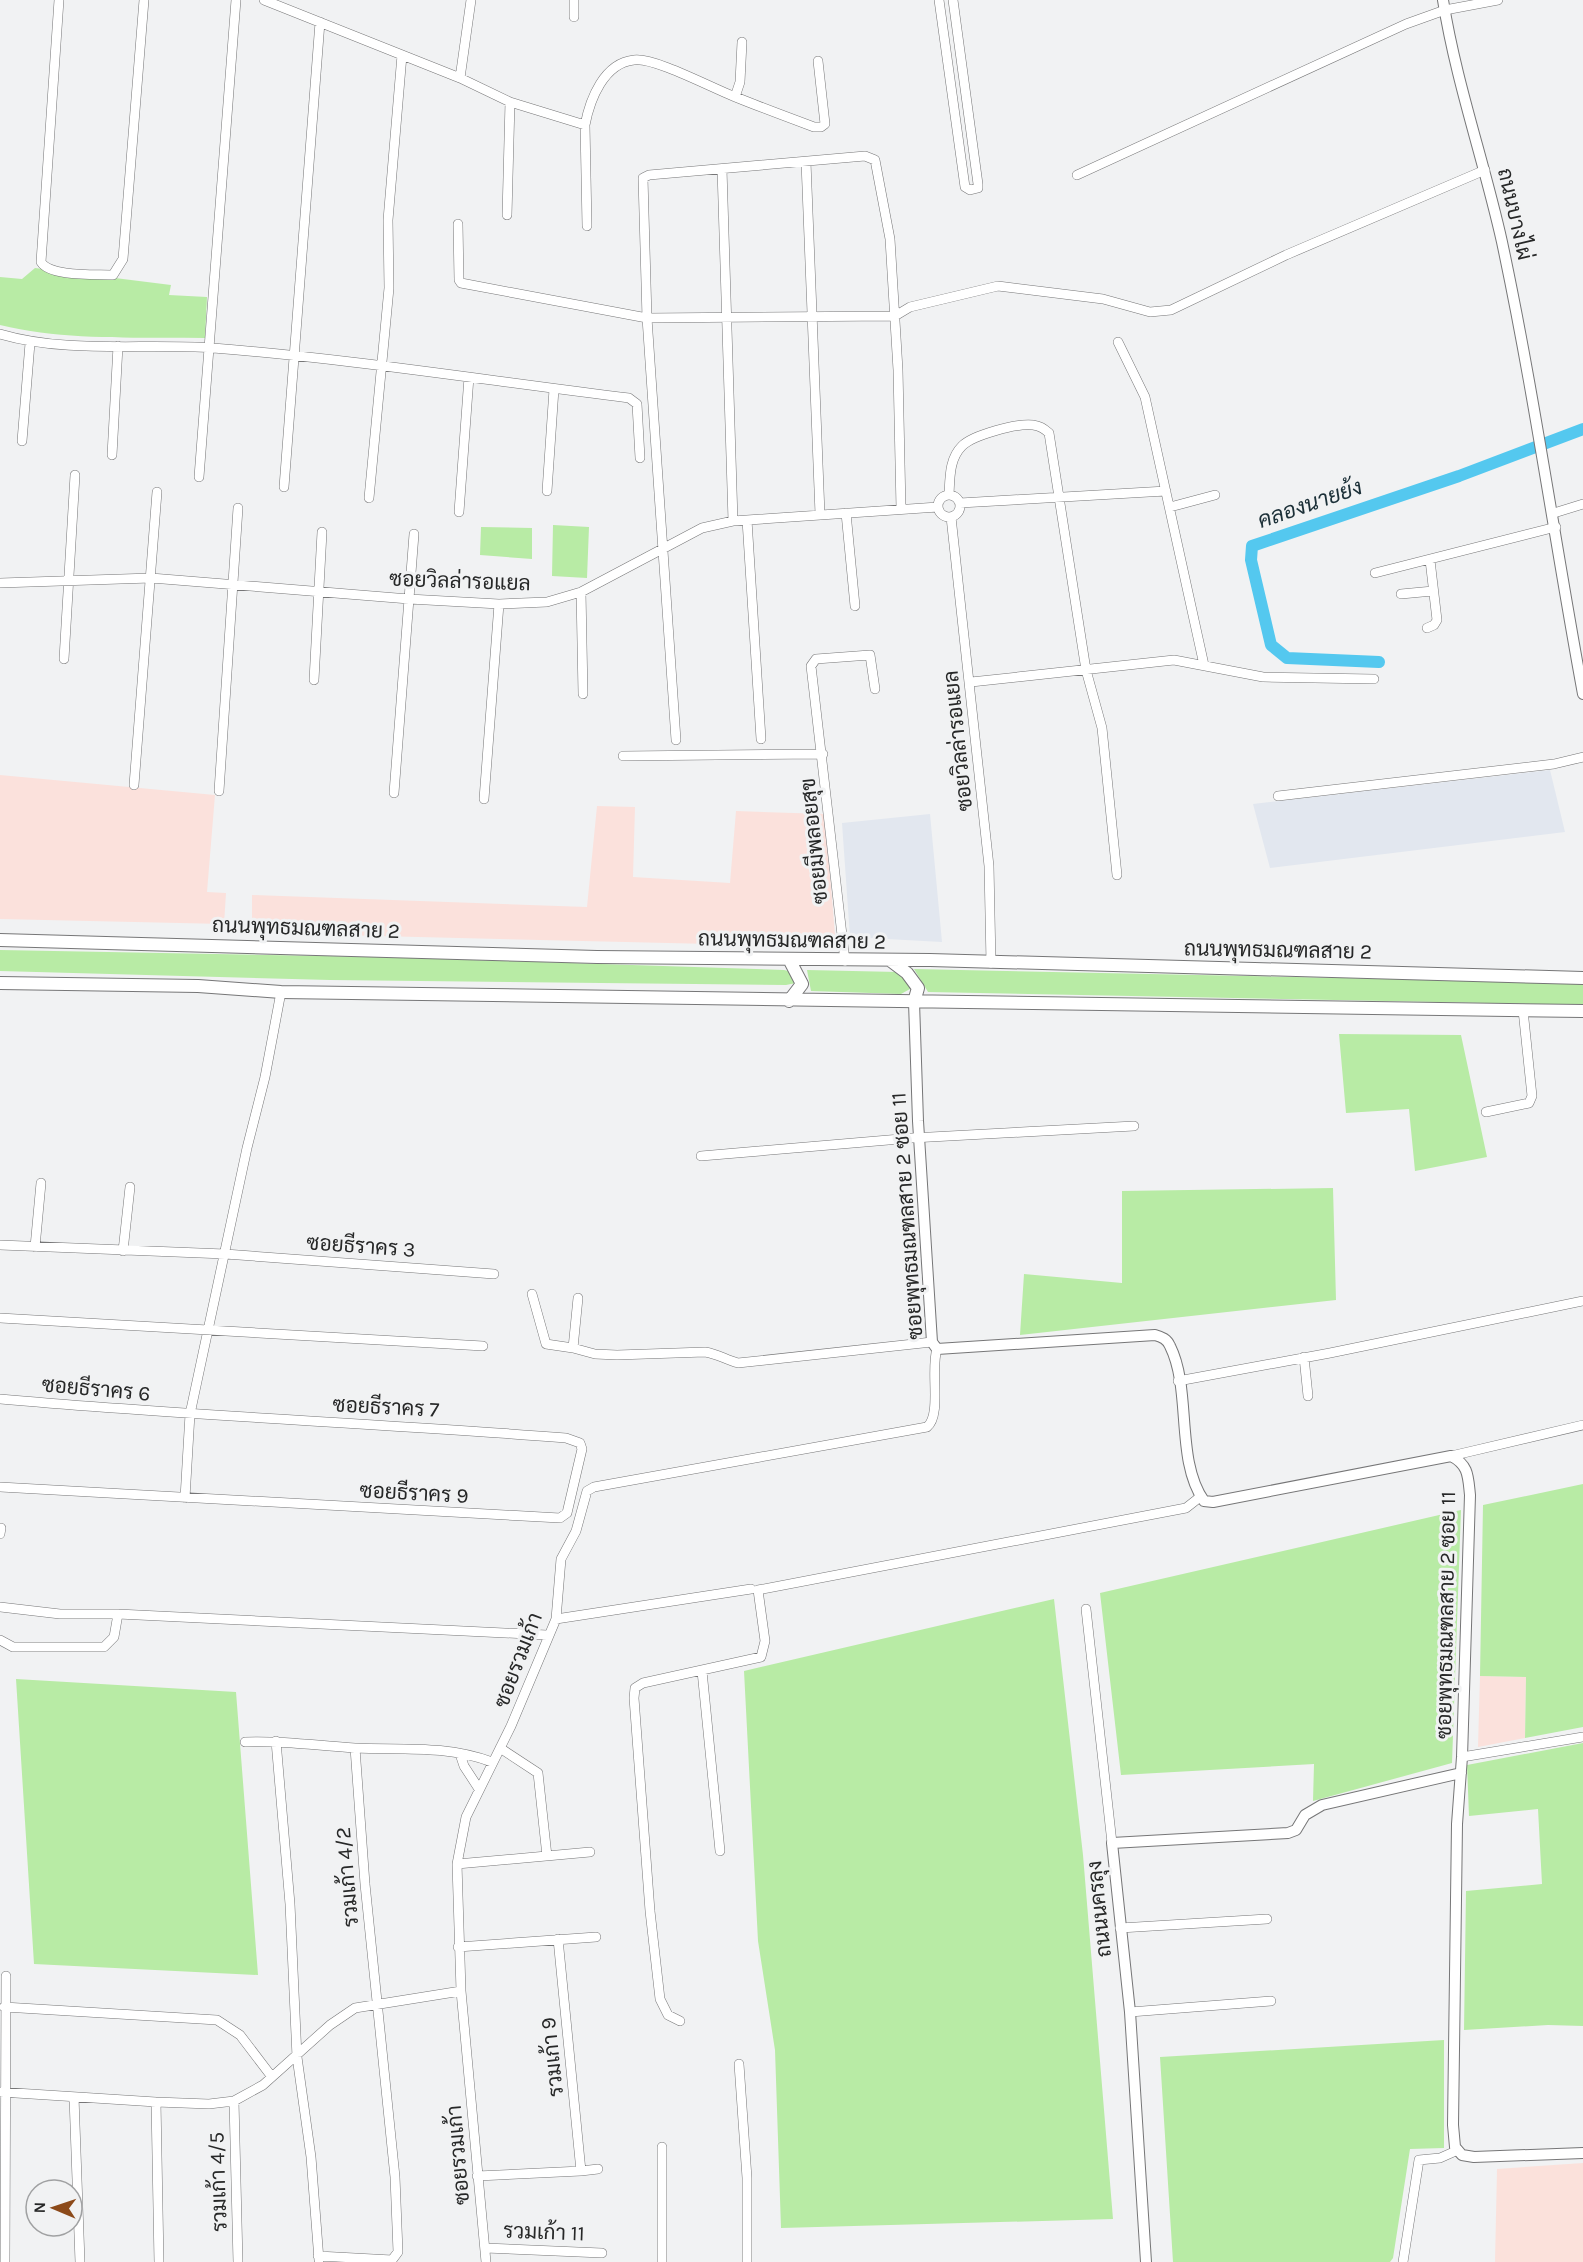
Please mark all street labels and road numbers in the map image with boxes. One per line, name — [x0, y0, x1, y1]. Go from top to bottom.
street label: ถนนบางไผ่ — [1493, 166, 1538, 262]
street label: ซอยวิลล่ารอแยล — [389, 567, 531, 595]
street label: ซอยวิลล่ารอแยล — [939, 669, 977, 813]
street label: ซอยมีพลอยสุข — [794, 777, 835, 905]
street label: ถนนพุทธมณฑลสาย 2 — [211, 913, 400, 945]
street label: ถนนพุทธมณฑลสาย 2 — [698, 926, 886, 956]
street label: ถนนพุทธมณฑลสาย 2 — [1184, 936, 1372, 966]
street label: ซอยพุทธมณฑลสาย 2 ซอย 11 — [886, 1092, 930, 1340]
street label: ซอยธีราคร 3 — [306, 1229, 416, 1262]
street label: ซอยธีราคร 6 — [41, 1371, 151, 1406]
street label: ซอยธีราคร 7 — [332, 1391, 440, 1422]
street label: ซอยธีราคร 9 — [359, 1477, 469, 1508]
street label: ซอยพุทธมณฑลสาย 2 ซอย 11 — [1432, 1491, 1462, 1739]
street label: ซอยรวมเก้า — [489, 1609, 547, 1711]
street label: รวมเก้า 4/2 — [331, 1826, 363, 1928]
street label: ถนนนครลุง — [1082, 1859, 1118, 1958]
street label: รวมเก้า 9 — [536, 2016, 568, 2098]
street label: ซอยรวมเก้า — [442, 2104, 474, 2206]
street label: รวมเก้า 4/5 — [204, 2131, 232, 2233]
street label: รวมเก้า 11 — [503, 2219, 585, 2245]

